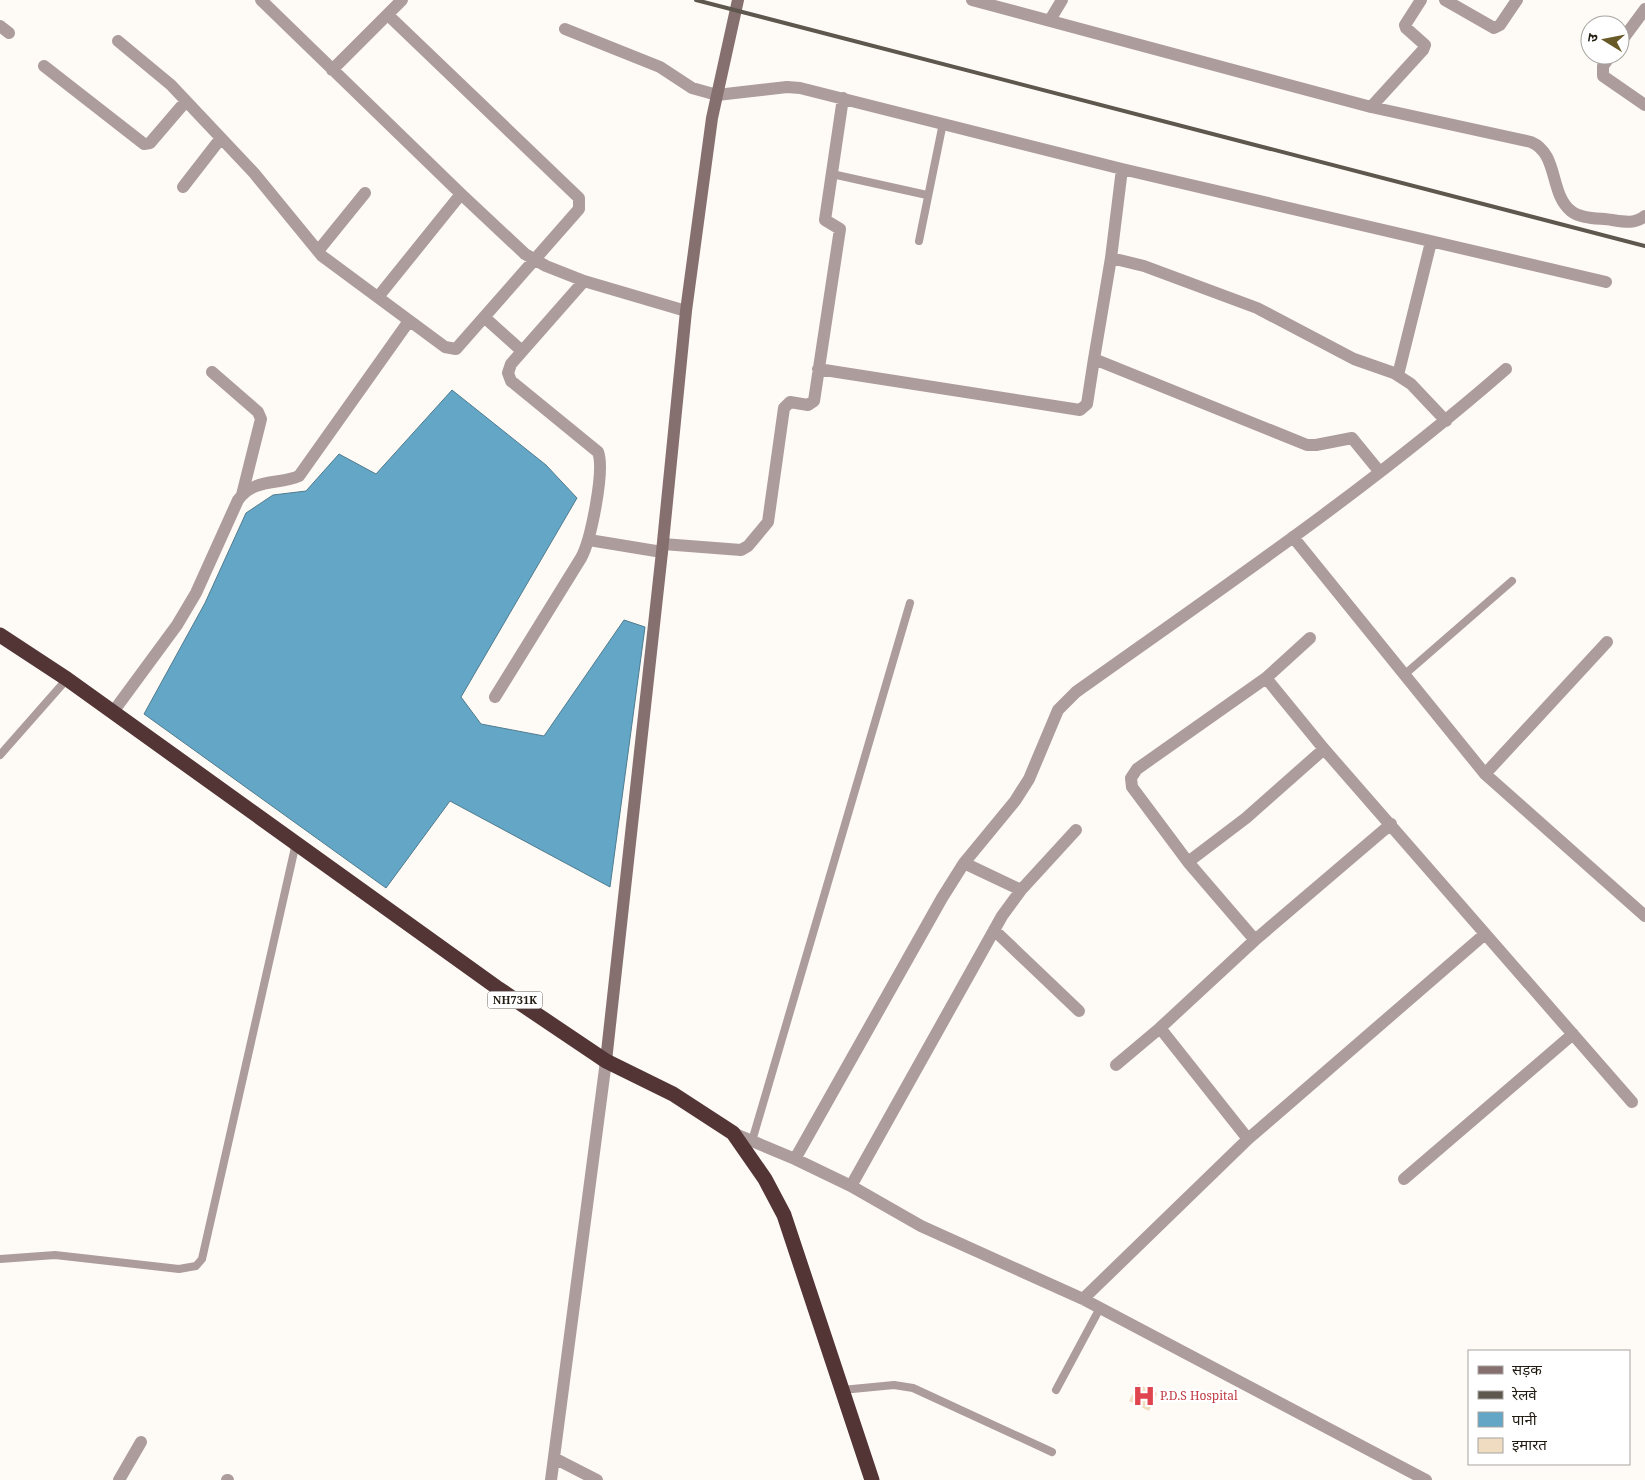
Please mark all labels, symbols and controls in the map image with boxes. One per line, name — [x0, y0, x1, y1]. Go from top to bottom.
north arrow — [1580, 15, 1630, 65]
text: उ — [1582, 31, 1602, 43]
road number: NH731K — [488, 992, 542, 1008]
legend — [1468, 1350, 1630, 1465]
text: सड़क — [1512, 1359, 1542, 1379]
hospital icon: P.D.S Hospital — [1131, 1383, 1157, 1409]
text: रेलवे — [1511, 1384, 1537, 1404]
place label: P.D.S Hospital — [1160, 1387, 1238, 1404]
text: पानी — [1512, 1409, 1538, 1429]
text: इमारत — [1512, 1434, 1547, 1454]

